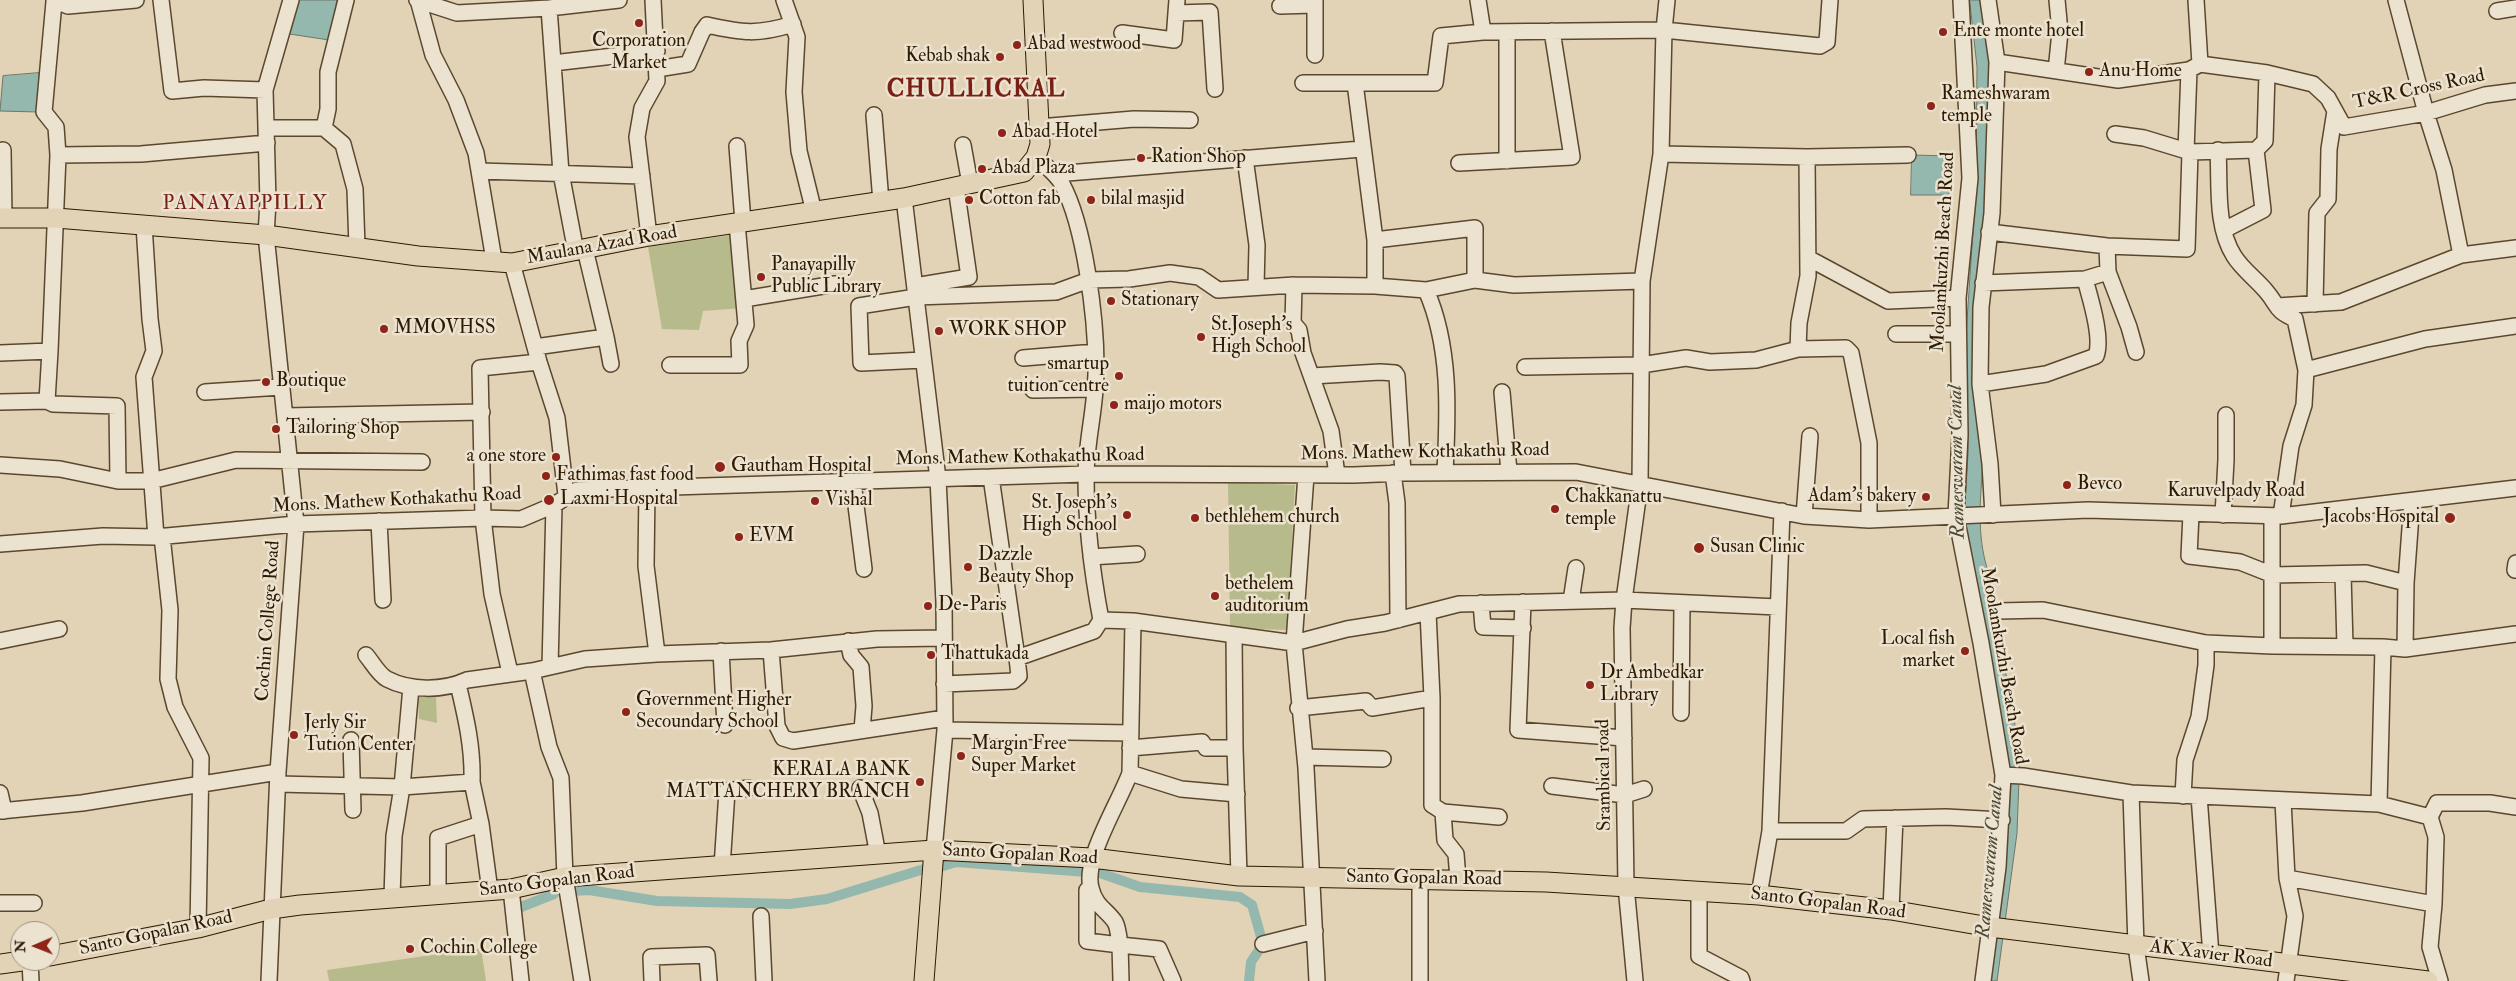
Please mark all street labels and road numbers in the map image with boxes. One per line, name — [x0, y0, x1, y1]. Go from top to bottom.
street label: T&R Cross Road — [2351, 65, 2487, 115]
street label: Moolamkuzhi Beach Road — [1927, 151, 1961, 353]
street label: Maulana Azad Road — [525, 222, 679, 270]
street label: Mons. Mathew Kothakathu Road — [1300, 439, 1550, 467]
street label: Mons. Mathew Kothakathu Road — [895, 444, 1145, 472]
street label: Karuvelpady Road — [2167, 481, 2305, 503]
street label: Mons. Mathew Kothakathu Road — [272, 483, 522, 519]
street label: Cochin College Road — [252, 540, 286, 702]
street label: Moolamkuzhi Beach Road — [1974, 565, 2032, 767]
street label: Srambical road — [1593, 719, 1617, 831]
street label: Santo Gopalan Road — [941, 840, 1099, 870]
street label: Santo Gopalan Road — [478, 861, 636, 903]
street label: Santo Gopalan Road — [1346, 866, 1502, 892]
street label: Santo Gopalan Road — [1749, 883, 1907, 925]
street label: Santo Gopalan Road — [77, 907, 235, 961]
street label: AK Xavier Road — [2148, 936, 2274, 974]

